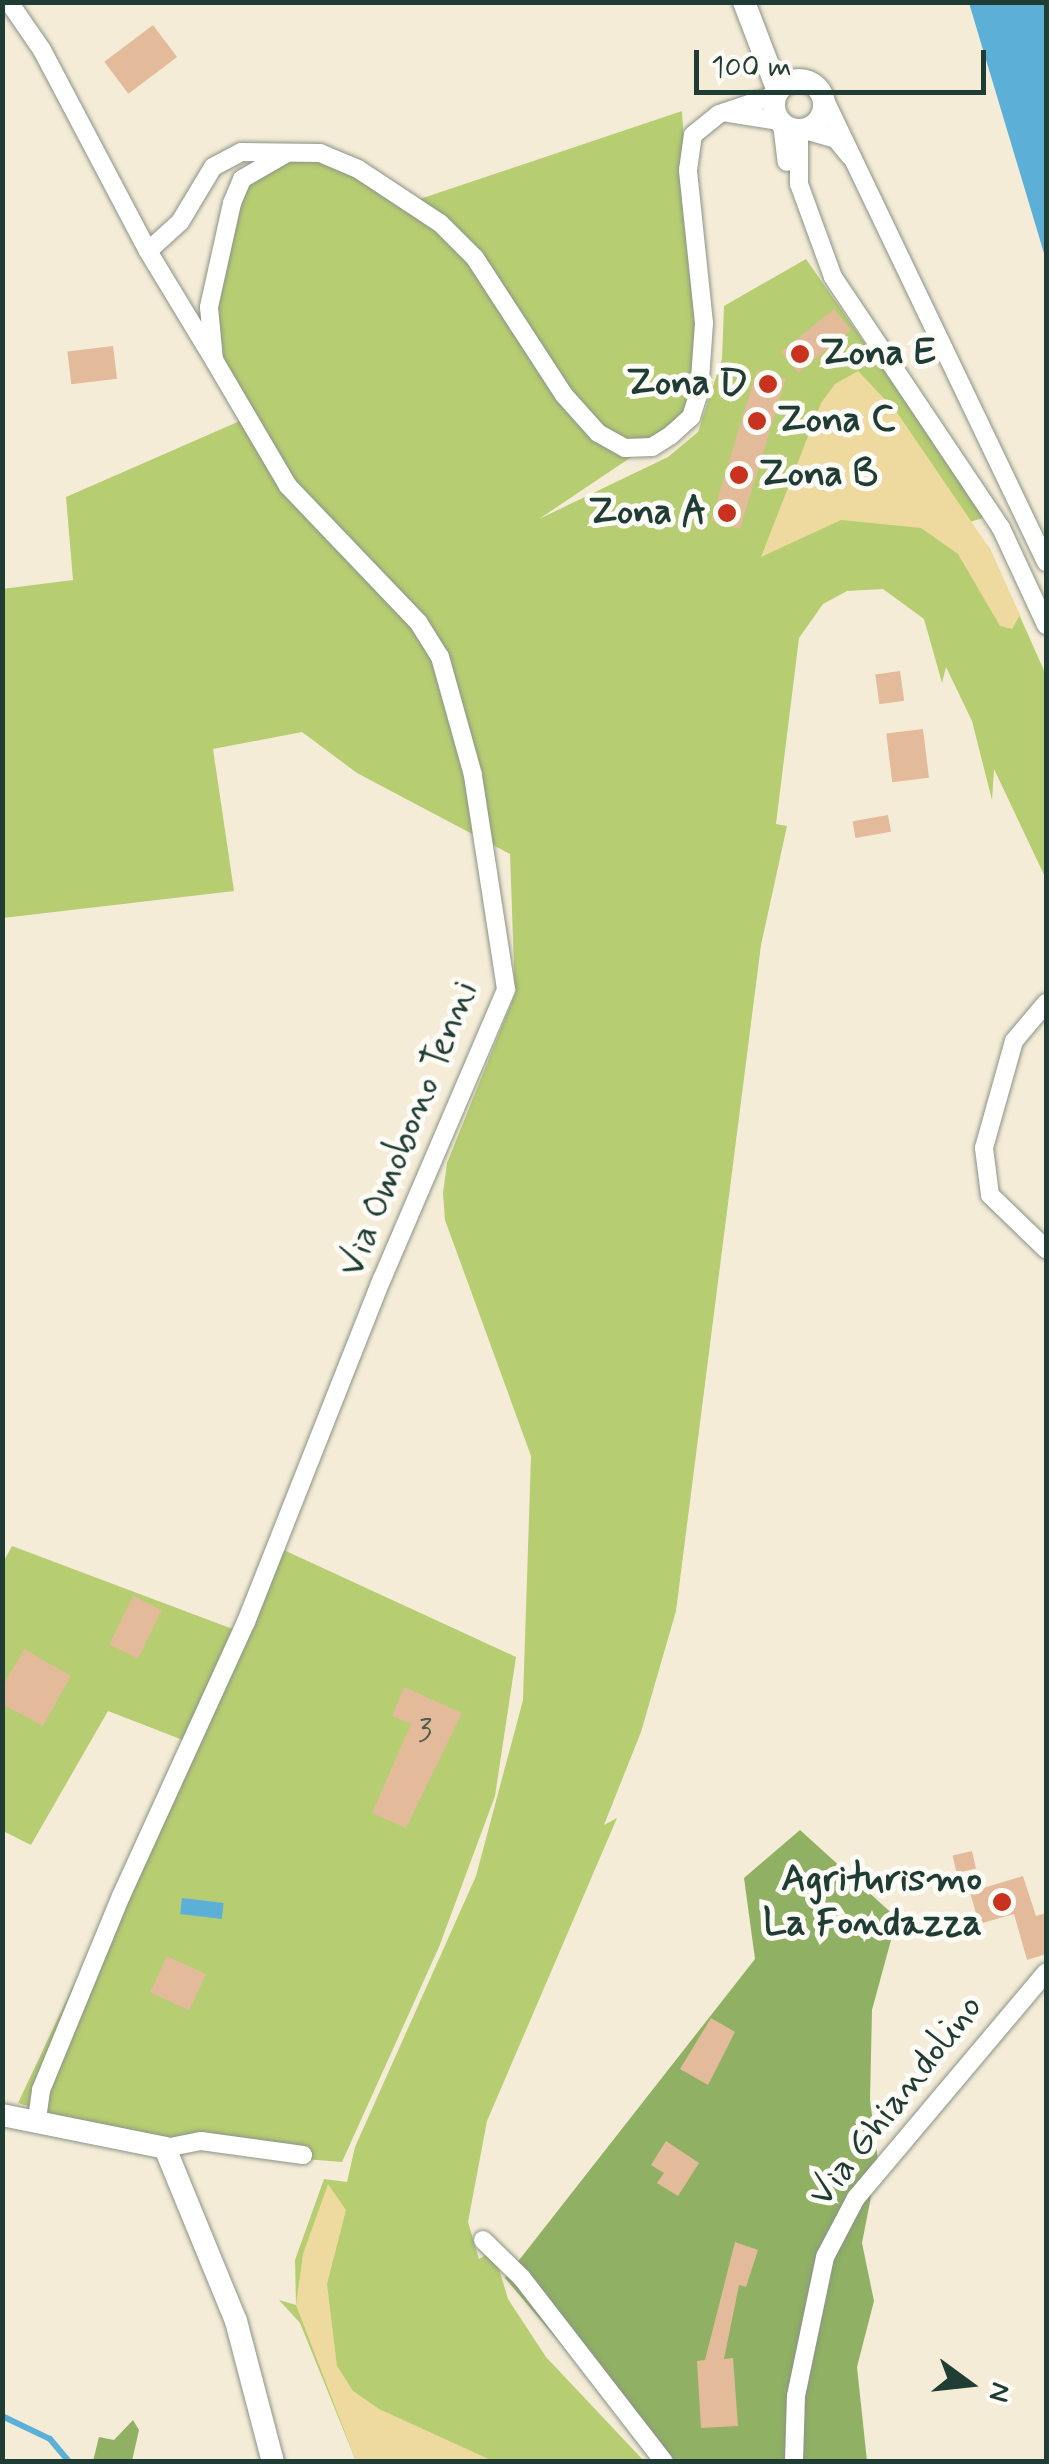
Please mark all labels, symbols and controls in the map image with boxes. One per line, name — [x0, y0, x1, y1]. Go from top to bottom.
scale bar — [699, 30, 992, 92]
text: 100 m — [711, 48, 792, 87]
place label: Zona E — [820, 331, 936, 377]
marker: Zona E — [789, 343, 811, 365]
place label: Zona D — [628, 361, 748, 407]
marker: Zona D — [757, 373, 779, 395]
place label: Zona C — [777, 398, 898, 444]
marker: Zona C — [746, 410, 768, 432]
place label: Zona B — [759, 452, 877, 498]
marker: Zona B — [728, 464, 750, 486]
place label: Zona A — [588, 490, 707, 536]
marker: Zona A — [716, 502, 738, 524]
street label: Via Omobono Tenni — [328, 973, 490, 1285]
house number: 3 — [418, 1712, 432, 1750]
place label: Agriturismo La Fondazza — [771, 1857, 982, 1946]
marker: Agriturismo La Fondazza — [991, 1891, 1013, 1913]
street label: Via Ghiandolino — [800, 1987, 992, 2215]
north arrow — [919, 2334, 1019, 2434]
text: N — [978, 2378, 1019, 2406]

